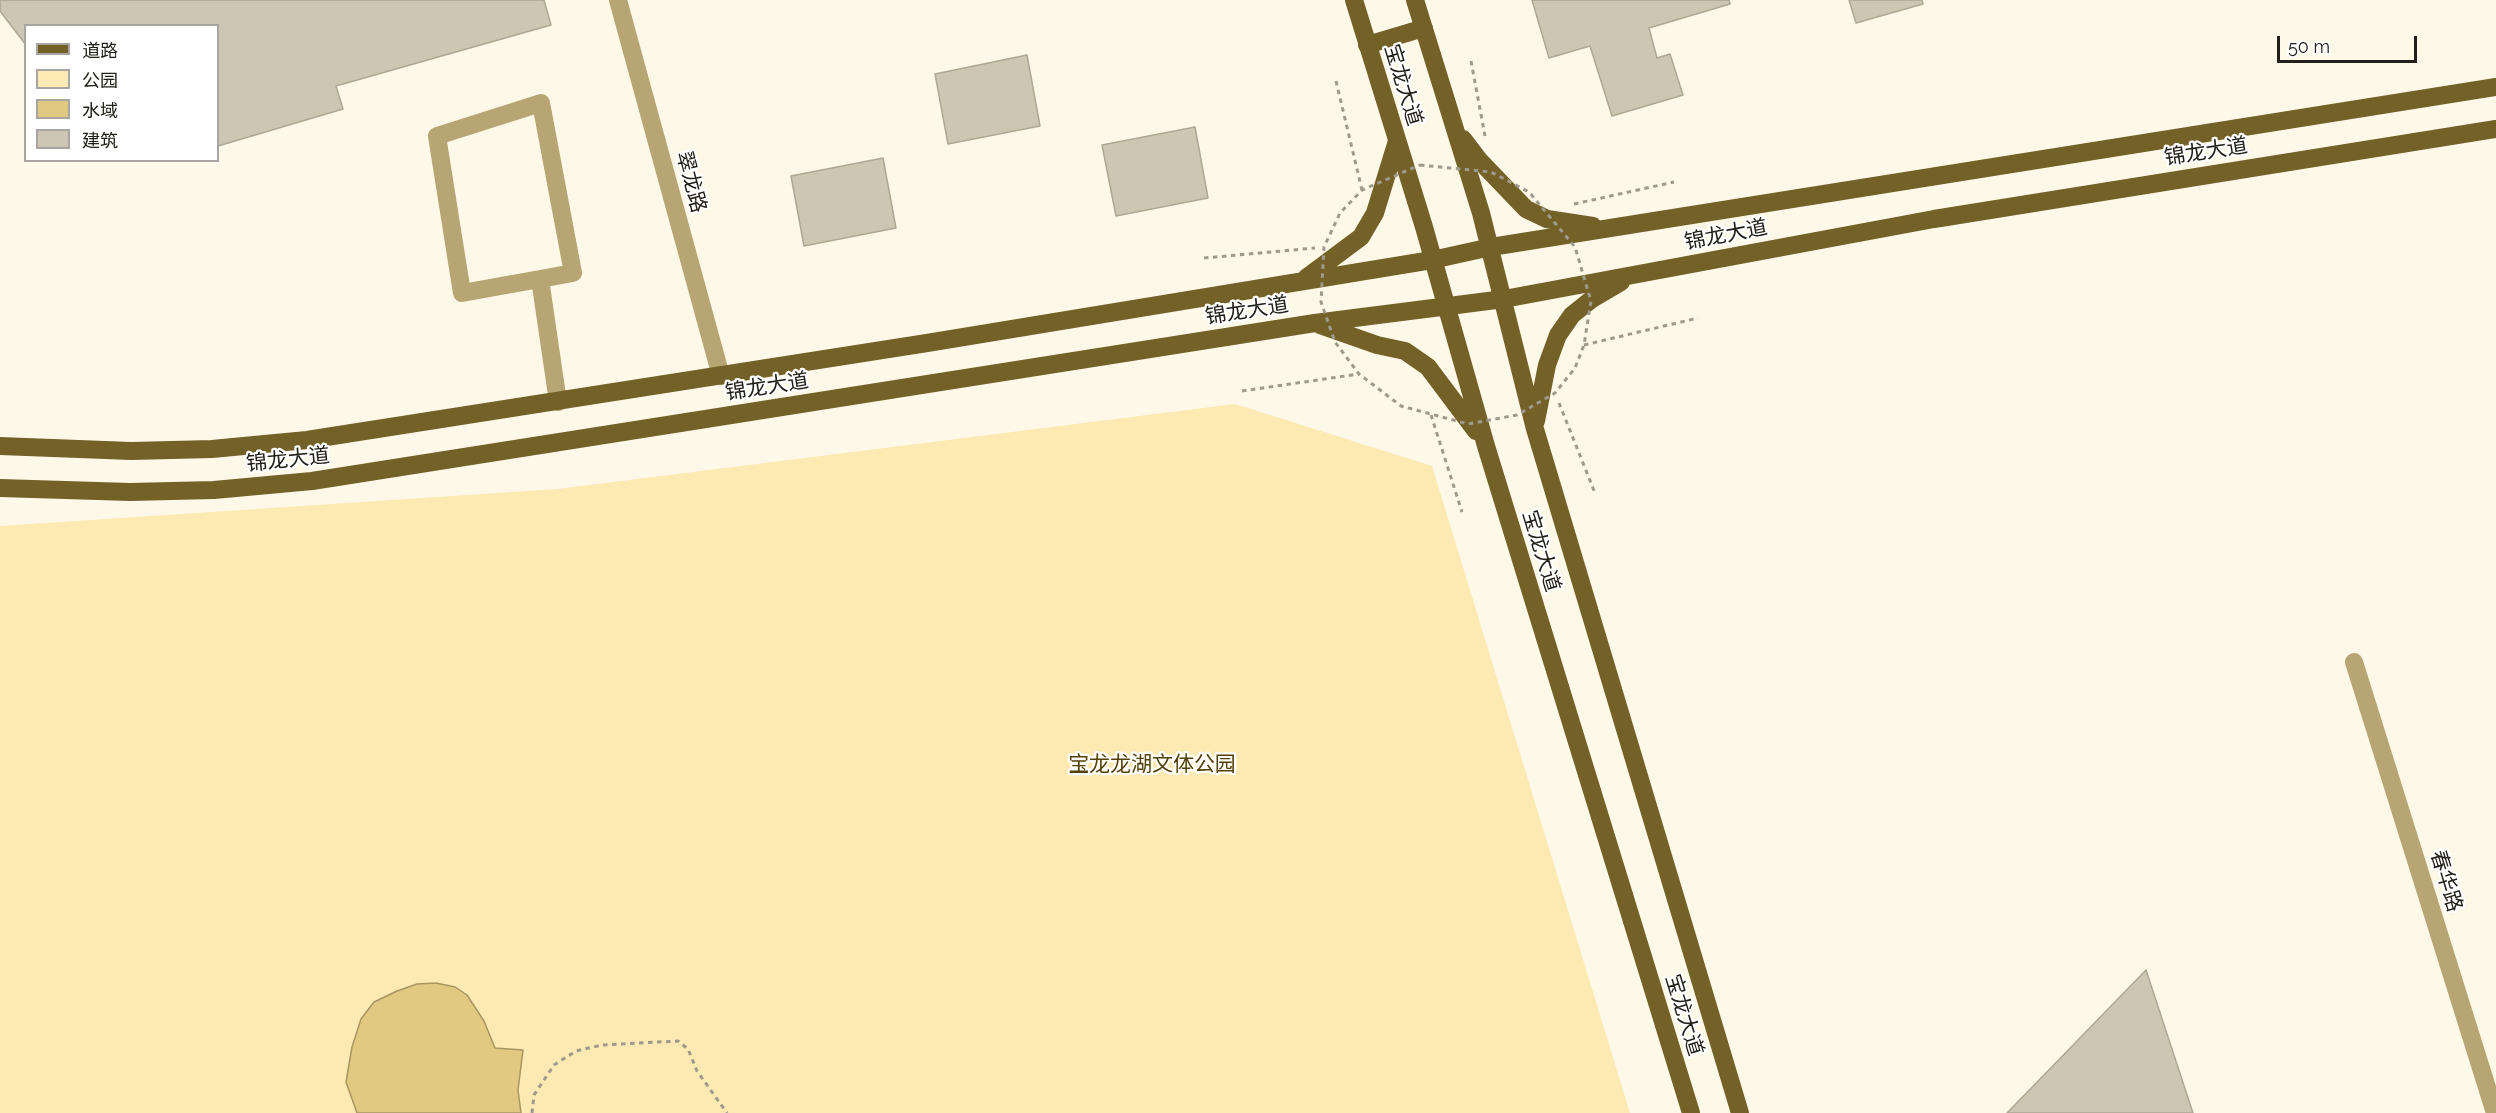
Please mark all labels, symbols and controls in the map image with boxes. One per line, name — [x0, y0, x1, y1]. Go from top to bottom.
legend — [24, 24, 219, 162]
scale bar — [2280, 24, 2420, 62]
text: 50 m — [2288, 36, 2330, 57]
text: 道路 — [82, 40, 118, 61]
street label: 宝龙大道 — [1379, 41, 1427, 129]
text: 公园 — [82, 70, 118, 91]
text: 水域 — [82, 100, 118, 121]
text: 建筑 — [82, 130, 118, 151]
street label: 锦龙大道 — [2163, 133, 2249, 171]
street label: 翠龙路 — [671, 148, 711, 216]
street label: 锦龙大道 — [1682, 215, 1770, 255]
street label: 锦龙大道 — [1204, 292, 1290, 330]
street label: 锦龙大道 — [724, 368, 810, 406]
street label: 锦龙大道 — [245, 443, 331, 477]
street label: 宝龙大道 — [1517, 507, 1565, 595]
park label: 宝龙龙湖文体公园 — [1068, 752, 1236, 778]
street label: 春华路 — [2425, 847, 2467, 915]
street label: 宝龙大道 — [1660, 971, 1708, 1059]

